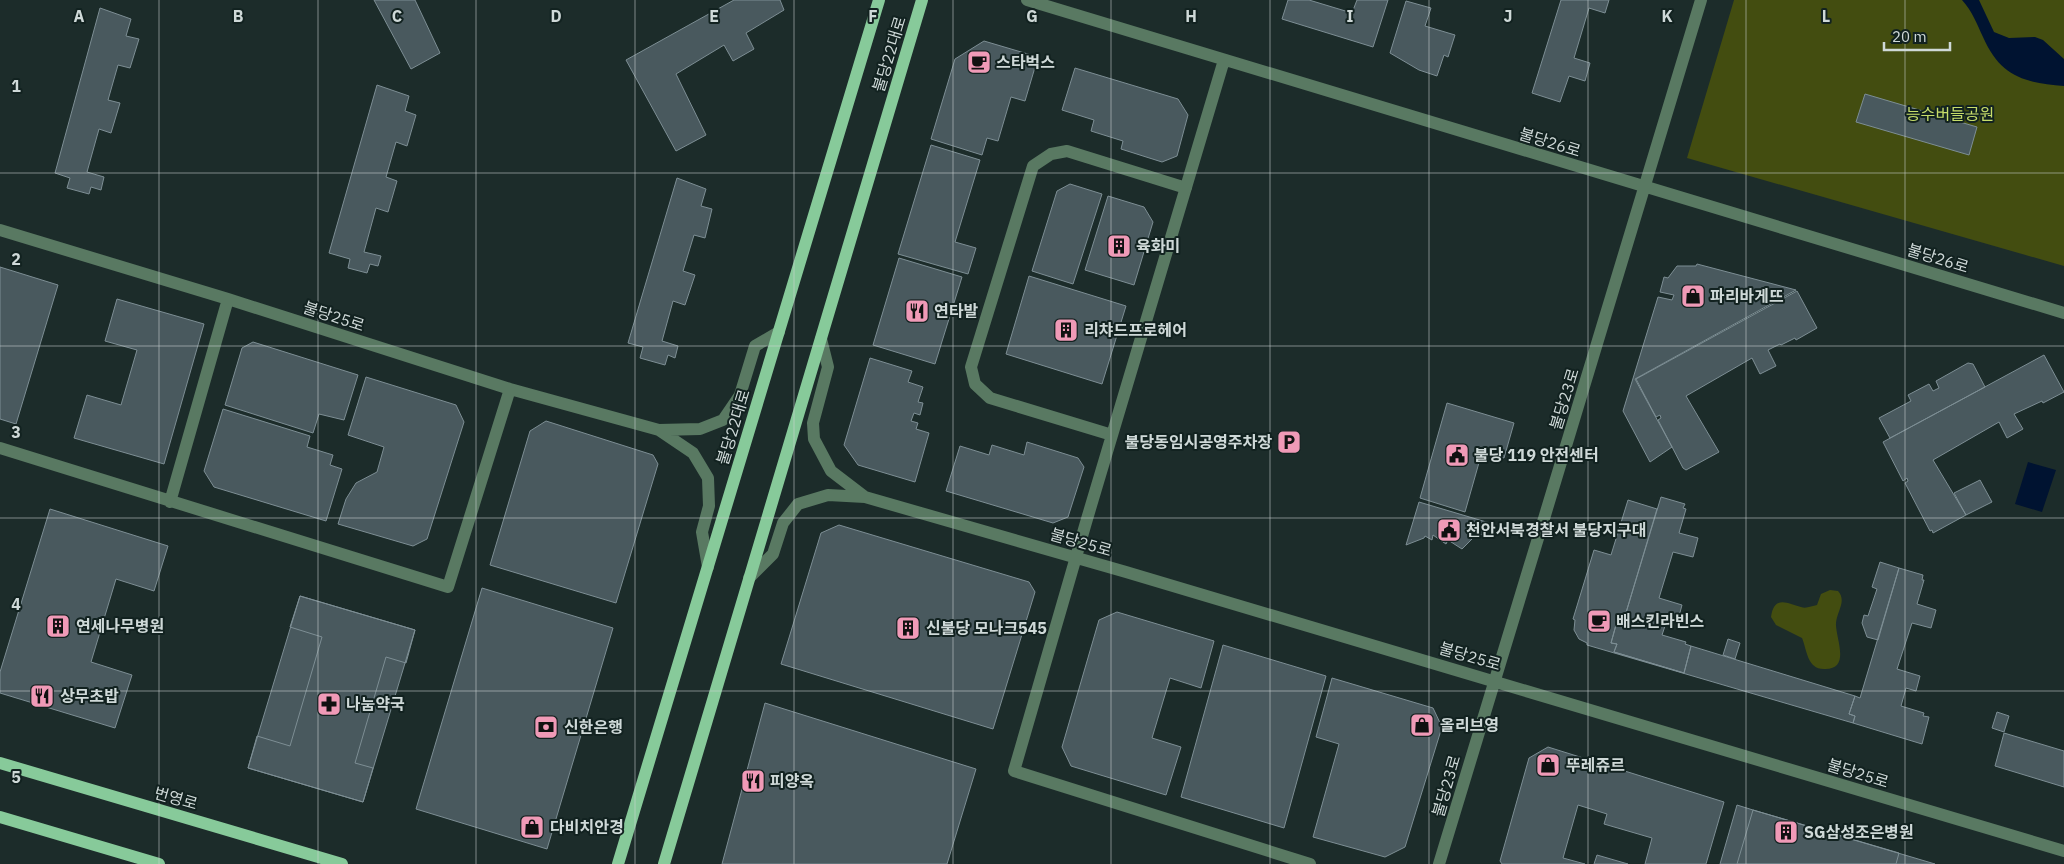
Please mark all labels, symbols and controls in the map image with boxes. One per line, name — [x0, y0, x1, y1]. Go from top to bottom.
text: A — [74, 6, 85, 26]
text: B — [233, 6, 244, 26]
text: C — [392, 6, 402, 26]
text: D — [550, 6, 562, 26]
text: E — [709, 6, 719, 26]
text: F — [868, 6, 878, 26]
text: G — [1026, 6, 1038, 26]
text: H — [1185, 6, 1197, 26]
text: I — [1347, 6, 1354, 26]
text: J — [1504, 6, 1512, 26]
text: K — [1661, 6, 1673, 26]
text: L — [1822, 6, 1830, 26]
street label: 불당22대로 — [868, 13, 910, 94]
scale bar — [1884, 20, 1950, 52]
text: 20 m — [1892, 27, 1927, 46]
cafe icon: 스타벅스 — [966, 49, 992, 75]
place label: 스타벅스 — [996, 52, 1055, 72]
text: 1 — [11, 76, 21, 96]
park label: 능수버들공원 — [1906, 104, 1994, 124]
street label: 불당26로 — [1517, 123, 1583, 161]
building icon: 육화미 — [1106, 233, 1132, 259]
place label: 육화미 — [1136, 236, 1180, 256]
street label: 불당26로 — [1905, 239, 1971, 277]
text: 2 — [11, 249, 21, 269]
shop icon: 파리바게뜨 — [1680, 283, 1706, 309]
place label: 파리바게뜨 — [1710, 286, 1784, 306]
street label: 불당25로 — [301, 297, 367, 335]
restaurant icon: 연타발 — [904, 298, 930, 324]
place label: 연타발 — [934, 301, 978, 321]
building icon: 리챠드프로헤어 — [1053, 317, 1079, 343]
place label: 리챠드프로헤어 — [1084, 320, 1187, 340]
street label: 불당23로 — [1545, 366, 1583, 432]
street label: 불당22대로 — [712, 386, 754, 467]
text: 3 — [11, 422, 21, 442]
parking icon: 불당동임시공영주차장 — [1276, 429, 1302, 455]
place label: 불당동임시공영주차장 — [1125, 432, 1272, 452]
public building icon: 불당 119 안전센터 — [1444, 442, 1470, 468]
place label: 불당 119 안전센터 — [1474, 445, 1599, 465]
public building icon: 천안서북경찰서 불당지구대 — [1436, 517, 1462, 543]
place label: 천안서북경찰서 불당지구대 — [1466, 520, 1646, 540]
street label: 불당25로 — [1048, 524, 1114, 560]
text: 4 — [11, 594, 21, 614]
cafe icon: 배스킨라빈스 — [1586, 608, 1612, 634]
place label: 배스킨라빈스 — [1616, 611, 1705, 631]
building icon: 연세나무병원 — [45, 613, 71, 639]
building icon: 신불당 모나크545 — [895, 615, 921, 641]
place label: 연세나무병원 — [76, 616, 164, 636]
place label: 신불당 모나크545 — [926, 618, 1047, 638]
street label: 불당25로 — [1437, 638, 1503, 674]
restaurant icon: 상무초밥 — [29, 683, 55, 709]
place label: 상무초밥 — [60, 686, 119, 706]
pharmacy icon: 나눔약국 — [316, 691, 342, 717]
place label: 나눔약국 — [346, 694, 405, 714]
shop icon: 올리브영 — [1409, 712, 1435, 738]
bank icon: 신한은행 — [533, 714, 559, 740]
place label: 올리브영 — [1440, 715, 1499, 735]
place label: 신한은행 — [564, 717, 623, 737]
shop icon: 뚜레쥬르 — [1535, 752, 1561, 778]
street label: 불당23로 — [1428, 753, 1464, 819]
street label: 불당25로 — [1825, 754, 1891, 792]
place label: 뚜레쥬르 — [1566, 755, 1625, 775]
text: 5 — [11, 767, 21, 787]
restaurant icon: 피양옥 — [740, 768, 766, 794]
place label: 피양옥 — [770, 771, 814, 791]
street label: 번영로 — [152, 782, 200, 814]
shop icon: 다비치안경 — [519, 814, 545, 840]
place label: 다비치안경 — [550, 817, 624, 837]
building icon: SG삼성조은병원 — [1773, 819, 1799, 845]
place label: SG삼성조은병원 — [1804, 822, 1914, 842]

